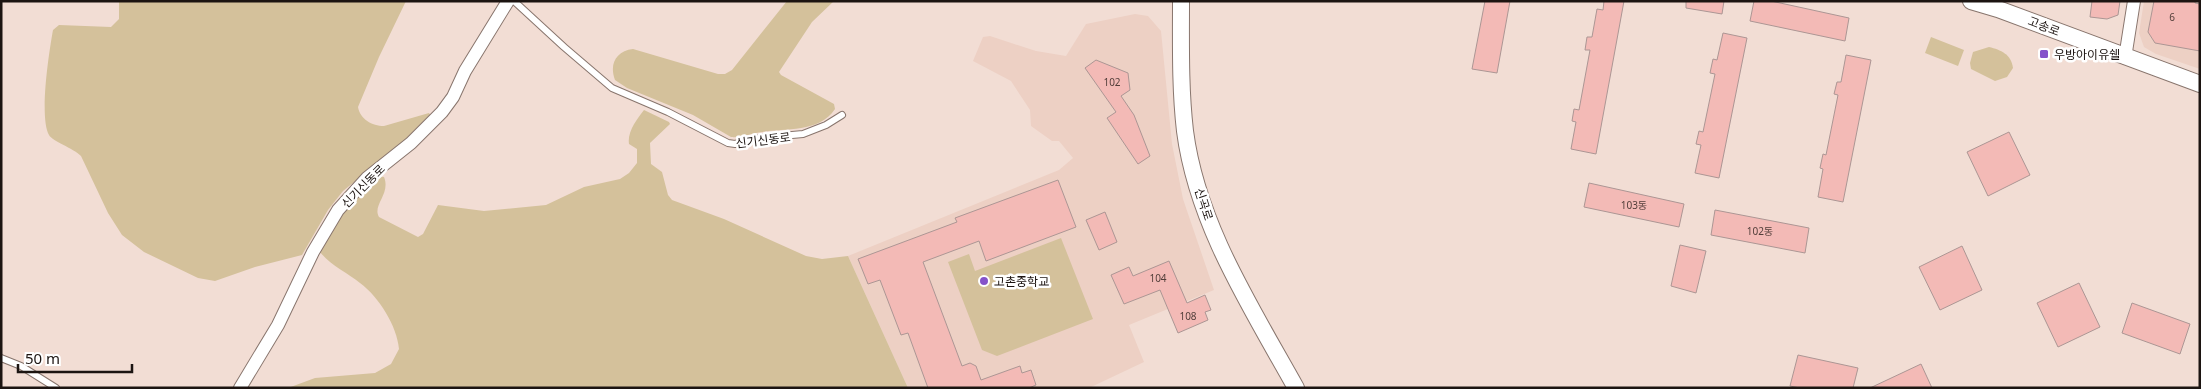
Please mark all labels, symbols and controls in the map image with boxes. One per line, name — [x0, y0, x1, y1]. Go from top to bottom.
house number: 6 — [2169, 10, 2175, 24]
street label: 고송로 — [2025, 12, 2063, 40]
place label: 우방아이유쉘 — [2054, 46, 2120, 63]
marker: 우방아이유쉘 — [2038, 48, 2050, 60]
house number: 102 — [1103, 75, 1121, 89]
street label: 신기신동로 — [735, 128, 791, 152]
street label: 신기신동로 — [337, 160, 389, 212]
street label: 신곡로 — [1191, 186, 1217, 222]
house number: 103동 — [1621, 198, 1647, 212]
house number: 102동 — [1747, 224, 1773, 238]
house number: 104 — [1149, 271, 1167, 285]
place label: 고촌중학교 — [994, 273, 1049, 290]
marker: 고촌중학교 — [978, 275, 990, 287]
house number: 108 — [1179, 309, 1197, 323]
scale bar — [18, 342, 131, 374]
text: 50 m — [25, 348, 60, 368]

